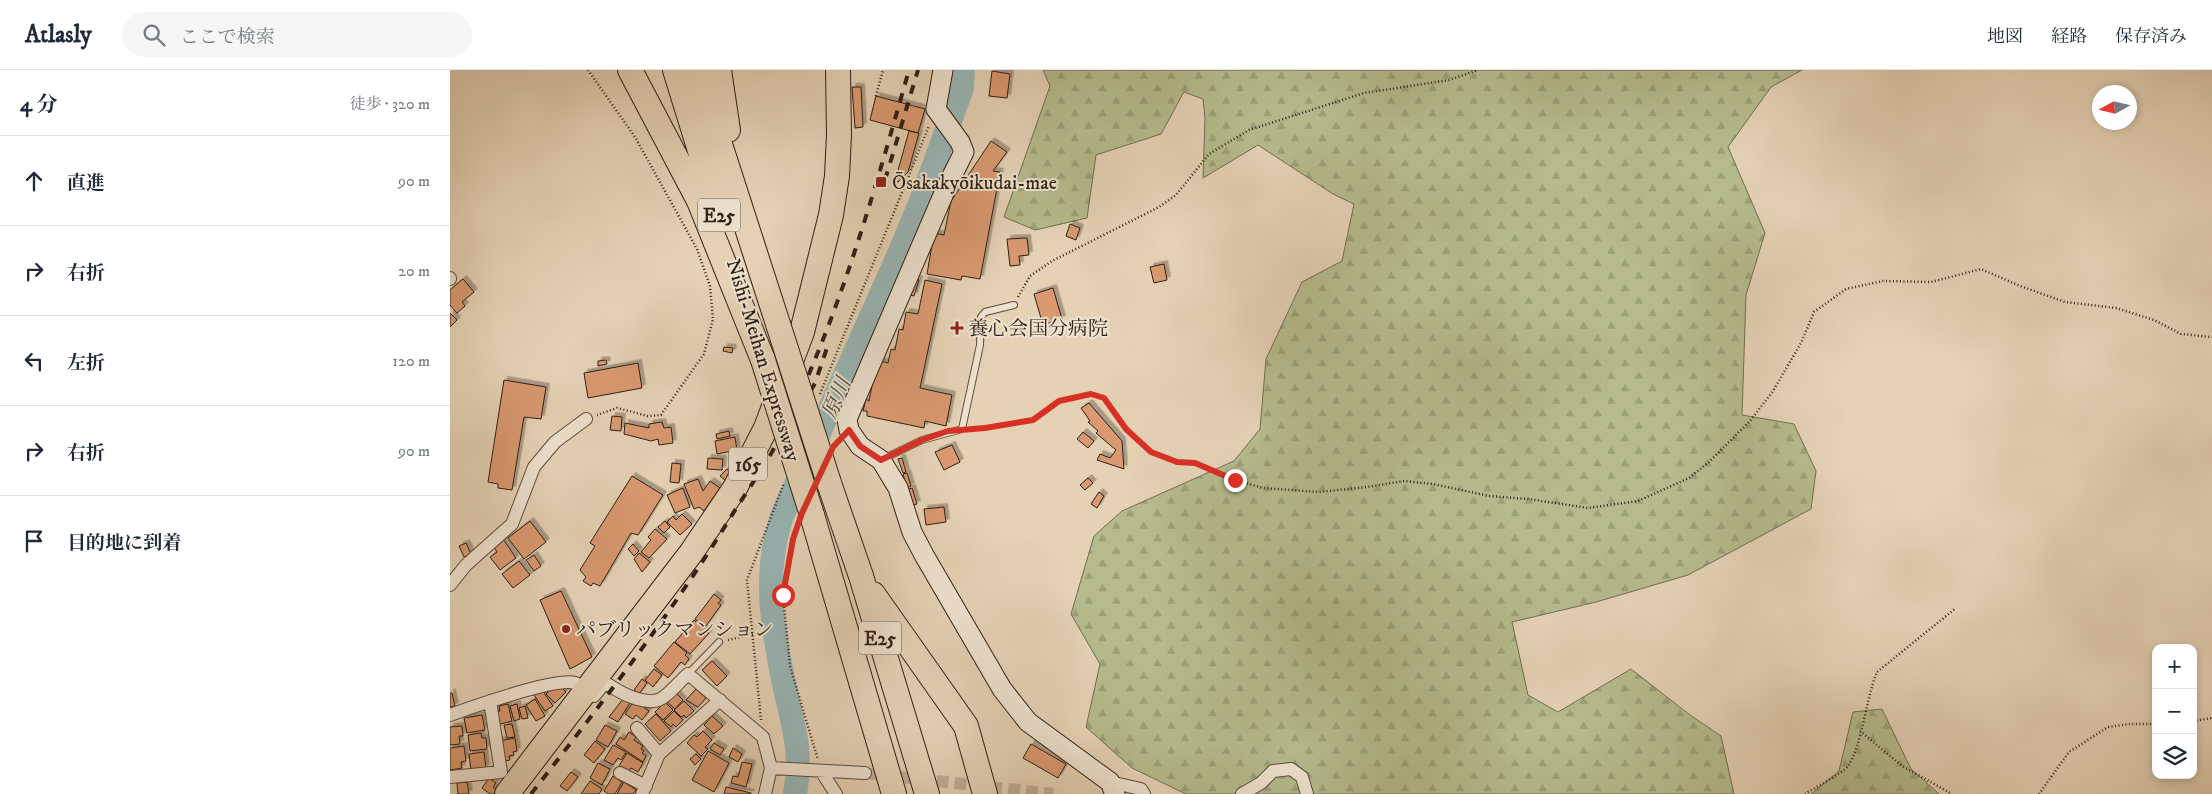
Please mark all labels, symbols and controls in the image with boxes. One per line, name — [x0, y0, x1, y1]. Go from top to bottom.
search box — [122, 12, 472, 57]
text: Atlasly — [25, 20, 92, 50]
icon: search — [140, 21, 168, 49]
text: ここで検索 — [180, 26, 275, 49]
text: 地図 — [1987, 26, 2023, 48]
text: 経路 — [2051, 26, 2087, 48]
text: 保存済み — [2115, 26, 2187, 48]
north arrow — [2092, 85, 2137, 130]
text: 4 分 — [20, 92, 58, 118]
text: 徒歩 · 320 m — [349, 94, 430, 114]
icon: ahead — [20, 167, 48, 195]
text: 90 m — [398, 171, 430, 191]
place label: Ōsakakyōikudai-mae — [892, 171, 1057, 196]
text: 直進 — [67, 172, 105, 195]
marker: Ōsakakyōikudai-mae — [874, 175, 888, 189]
road number: E25 — [698, 198, 740, 232]
street label: Nishi-Meihan Expressway — [720, 256, 805, 465]
icon: right — [20, 257, 48, 285]
text: 20 m — [398, 261, 430, 281]
text: 右折 — [67, 262, 105, 285]
place label: 養心会国分病院 — [968, 317, 1108, 342]
marker: 養心会国分病院 — [950, 321, 964, 335]
icon: left — [20, 347, 48, 375]
text: 120 m — [392, 351, 430, 371]
text: 左折 — [67, 352, 105, 375]
water label: 原川 — [817, 372, 858, 423]
icon: right — [20, 437, 48, 465]
text: 90 m — [398, 441, 430, 461]
text: 右折 — [67, 442, 105, 465]
road number: 165 — [729, 448, 767, 480]
route end — [1224, 469, 1247, 492]
icon: arrive — [20, 527, 48, 555]
text: 目的地に到着 — [67, 532, 181, 555]
route start — [772, 584, 795, 607]
place label: パブリックマンション — [576, 618, 774, 643]
road number: E25 — [859, 622, 901, 654]
marker: パブリックマンション — [560, 623, 572, 635]
map controls — [2152, 644, 2197, 779]
button: + — [2152, 644, 2197, 689]
button: − — [2152, 689, 2197, 734]
button: layers — [2152, 734, 2197, 779]

